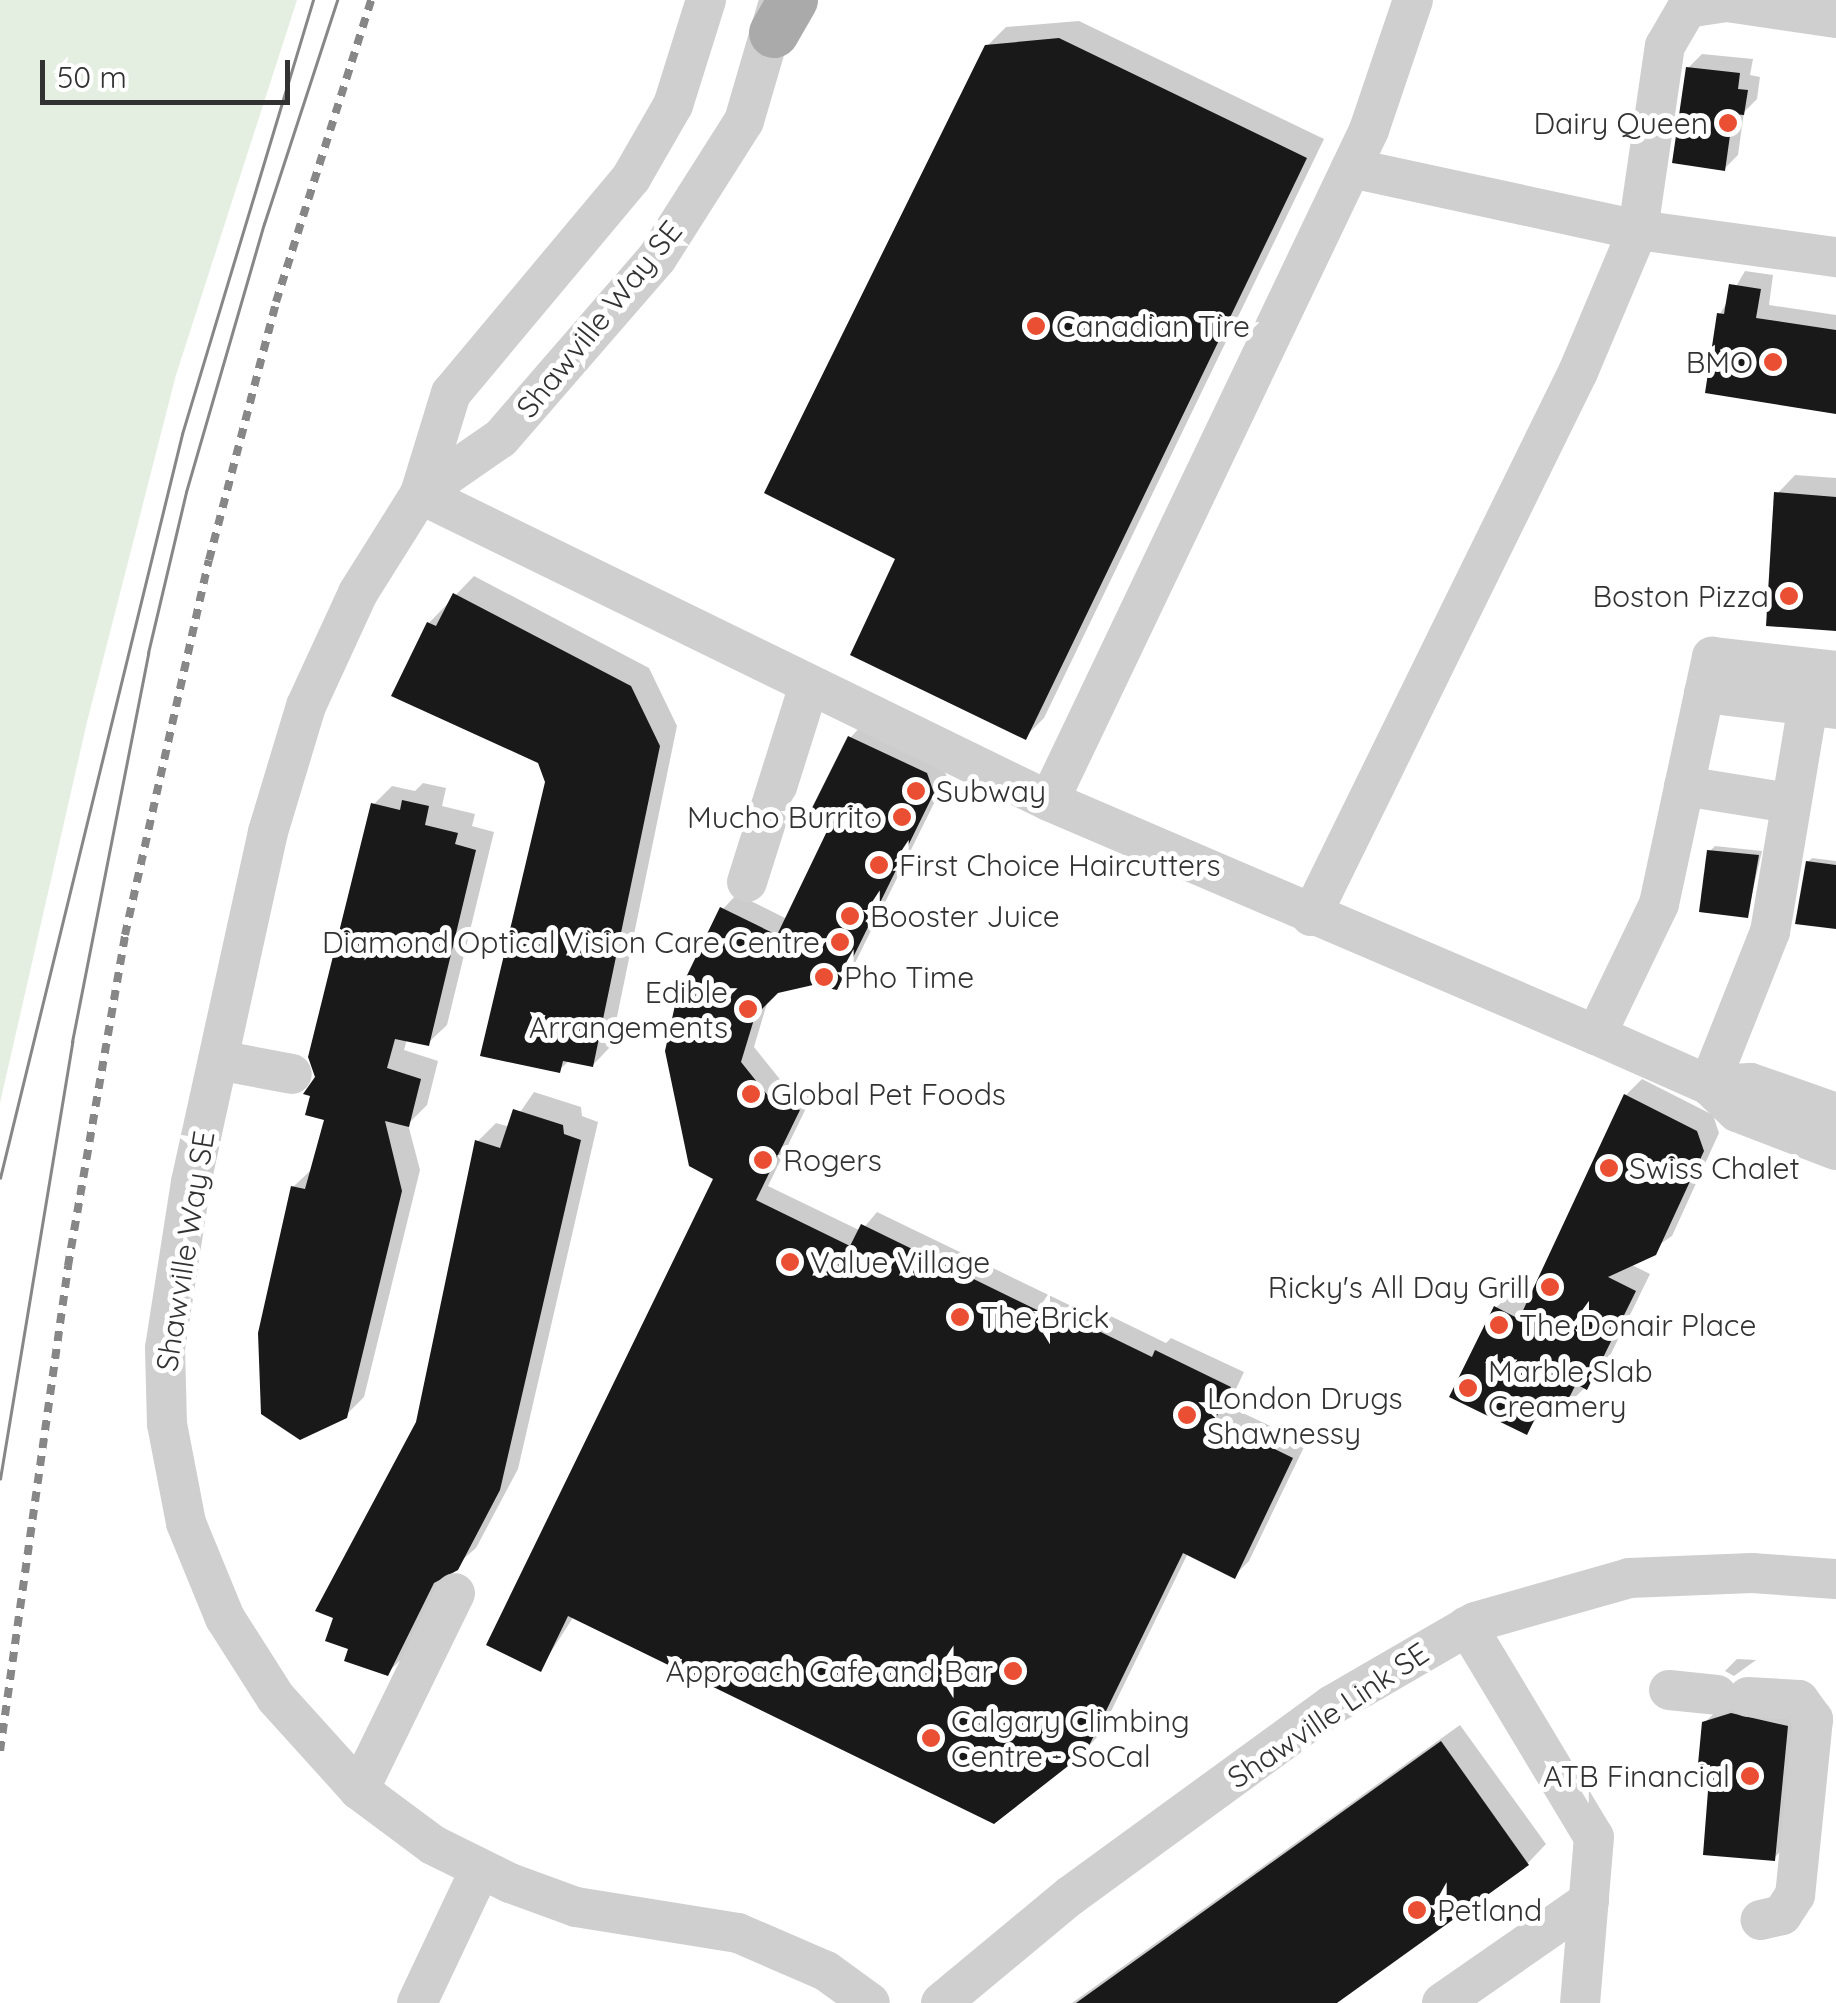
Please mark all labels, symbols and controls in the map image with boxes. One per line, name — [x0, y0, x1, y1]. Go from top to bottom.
scale bar — [45, 40, 295, 102]
text: 50 m — [57, 58, 127, 96]
place label: Dairy Queen — [1533, 105, 1708, 141]
marker: Dairy Queen — [1717, 112, 1739, 134]
street label: Shawville Way SE — [509, 213, 689, 425]
place label: Canadian Tire — [1056, 308, 1250, 344]
marker: Canadian Tire — [1025, 315, 1047, 337]
place label: BMO — [1686, 344, 1753, 380]
marker: BMO — [1762, 351, 1784, 373]
place label: Boston Pizza — [1592, 578, 1769, 614]
marker: Boston Pizza — [1778, 585, 1800, 607]
place label: Subway — [936, 773, 1046, 809]
marker: Subway — [905, 780, 927, 802]
place label: Mucho Burrito — [687, 799, 882, 835]
marker: Mucho Burrito — [891, 806, 913, 828]
place label: First Choice Haircutters — [899, 847, 1221, 883]
marker: First Choice Haircutters — [868, 854, 890, 876]
place label: Booster Juice — [870, 898, 1060, 934]
marker: Booster Juice — [839, 905, 861, 927]
place label: Diamond Optical Vision Care Centre — [322, 924, 820, 960]
marker: Diamond Optical Vision Care Centre — [829, 931, 851, 953]
place label: Pho Time — [844, 959, 974, 995]
marker: Pho Time — [813, 966, 835, 988]
place label: Edible Arrangements — [529, 974, 728, 1044]
marker: Edible Arrangements — [737, 998, 759, 1020]
place label: Global Pet Foods — [771, 1076, 1006, 1112]
marker: Global Pet Foods — [740, 1083, 762, 1105]
street label: Shawville Way SE — [148, 1128, 222, 1374]
place label: Rogers — [783, 1142, 882, 1178]
marker: Rogers — [752, 1149, 774, 1171]
place label: Swiss Chalet — [1629, 1150, 1800, 1186]
marker: Swiss Chalet — [1598, 1157, 1620, 1179]
place label: Value Village — [810, 1244, 990, 1280]
marker: Value Village — [779, 1251, 801, 1273]
place label: Ricky's All Day Grill — [1268, 1269, 1530, 1305]
marker: Ricky's All Day Grill — [1539, 1276, 1561, 1298]
place label: The Brick — [980, 1299, 1109, 1335]
marker: The Brick — [949, 1306, 971, 1328]
place label: The Donair Place — [1519, 1307, 1756, 1343]
marker: The Donair Place — [1488, 1314, 1510, 1336]
place label: Marble Slab Creamery — [1488, 1353, 1653, 1424]
marker: Marble Slab Creamery — [1457, 1377, 1479, 1399]
place label: London Drugs Shawnessy — [1207, 1380, 1403, 1450]
marker: London Drugs Shawnessy — [1176, 1404, 1198, 1426]
street label: Shawville Link SE — [1221, 1635, 1435, 1795]
place label: Approach Cafe and Bar — [666, 1653, 993, 1689]
marker: Approach Cafe and Bar — [1002, 1660, 1024, 1682]
place label: Calgary Climbing Centre - SoCal — [951, 1703, 1190, 1774]
marker: Calgary Climbing Centre - SoCal — [920, 1727, 942, 1749]
place label: ATB Financial — [1543, 1758, 1730, 1794]
marker: ATB Financial — [1739, 1765, 1761, 1787]
place label: Petland — [1437, 1892, 1542, 1928]
marker: Petland — [1406, 1899, 1428, 1921]

